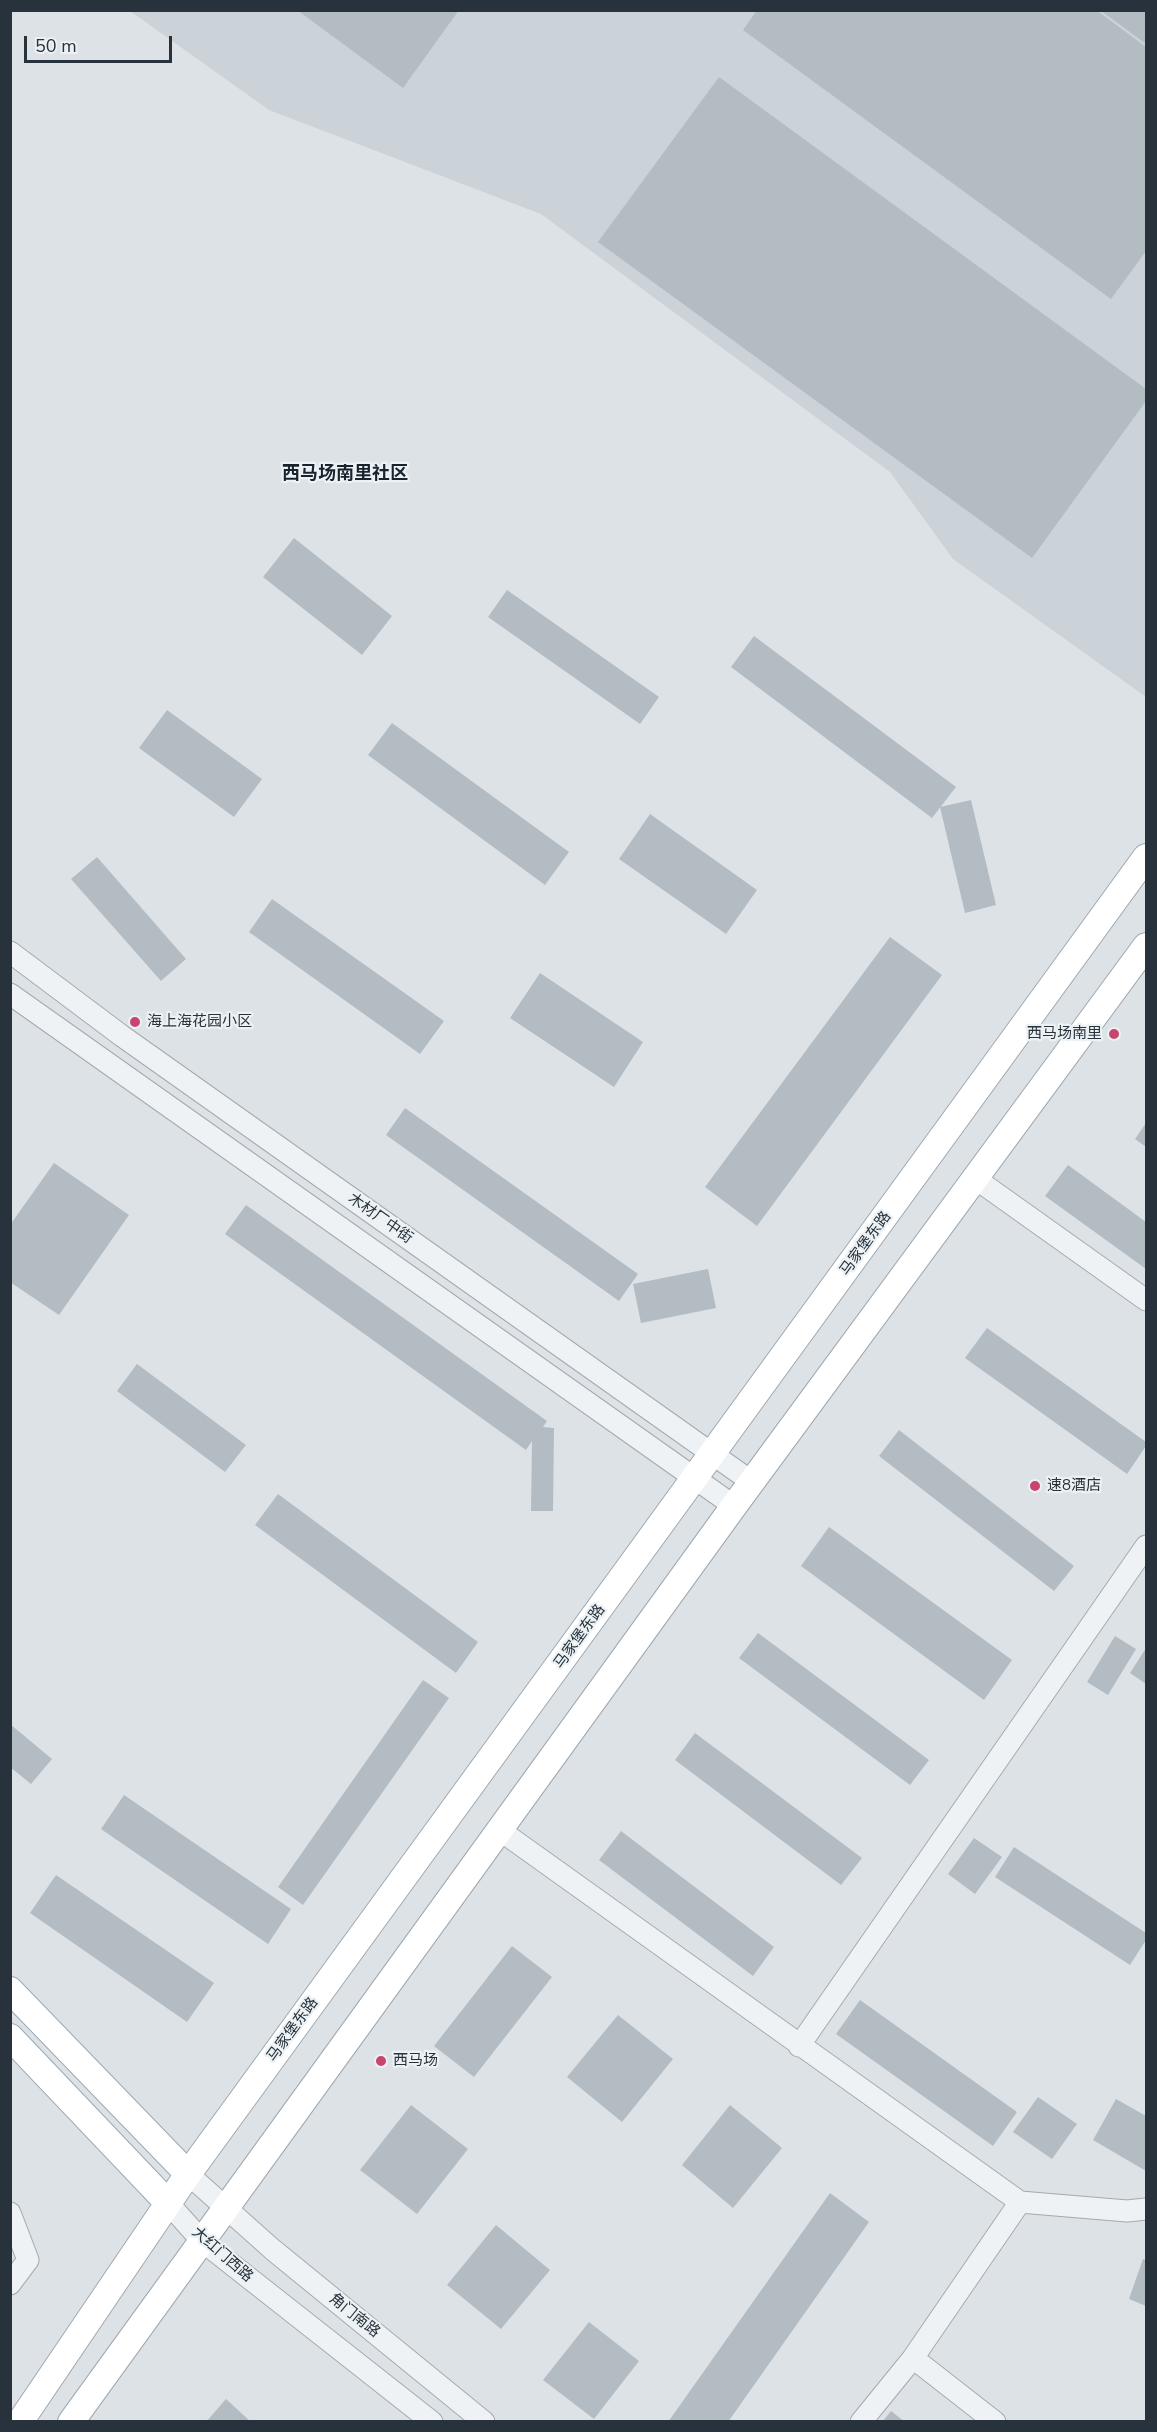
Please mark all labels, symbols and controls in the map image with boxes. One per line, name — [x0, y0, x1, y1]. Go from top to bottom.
scale bar — [27, 24, 176, 62]
text: 50 m — [35, 34, 77, 58]
district label: 西马场南里社区 — [282, 464, 408, 486]
place label: 海上海花园小区 — [147, 1013, 252, 1031]
marker: 海上海花园小区 — [128, 1015, 142, 1029]
place label: 西马场南里 — [1027, 1025, 1102, 1043]
marker: 西马场南里 — [1107, 1027, 1121, 1041]
street label: 木材厂中街 — [344, 1190, 416, 1248]
street label: 马家堡东路 — [837, 1208, 895, 1280]
place label: 速8酒店 — [1047, 1477, 1101, 1495]
marker: 速8酒店 — [1028, 1479, 1042, 1493]
street label: 马家堡东路 — [551, 1601, 609, 1673]
street label: 马家堡东路 — [264, 1994, 322, 2066]
place label: 西马场 — [393, 2052, 438, 2070]
marker: 西马场 — [374, 2054, 388, 2068]
street label: 大红门西路 — [188, 2224, 256, 2286]
street label: 角门南路 — [325, 2290, 383, 2342]

